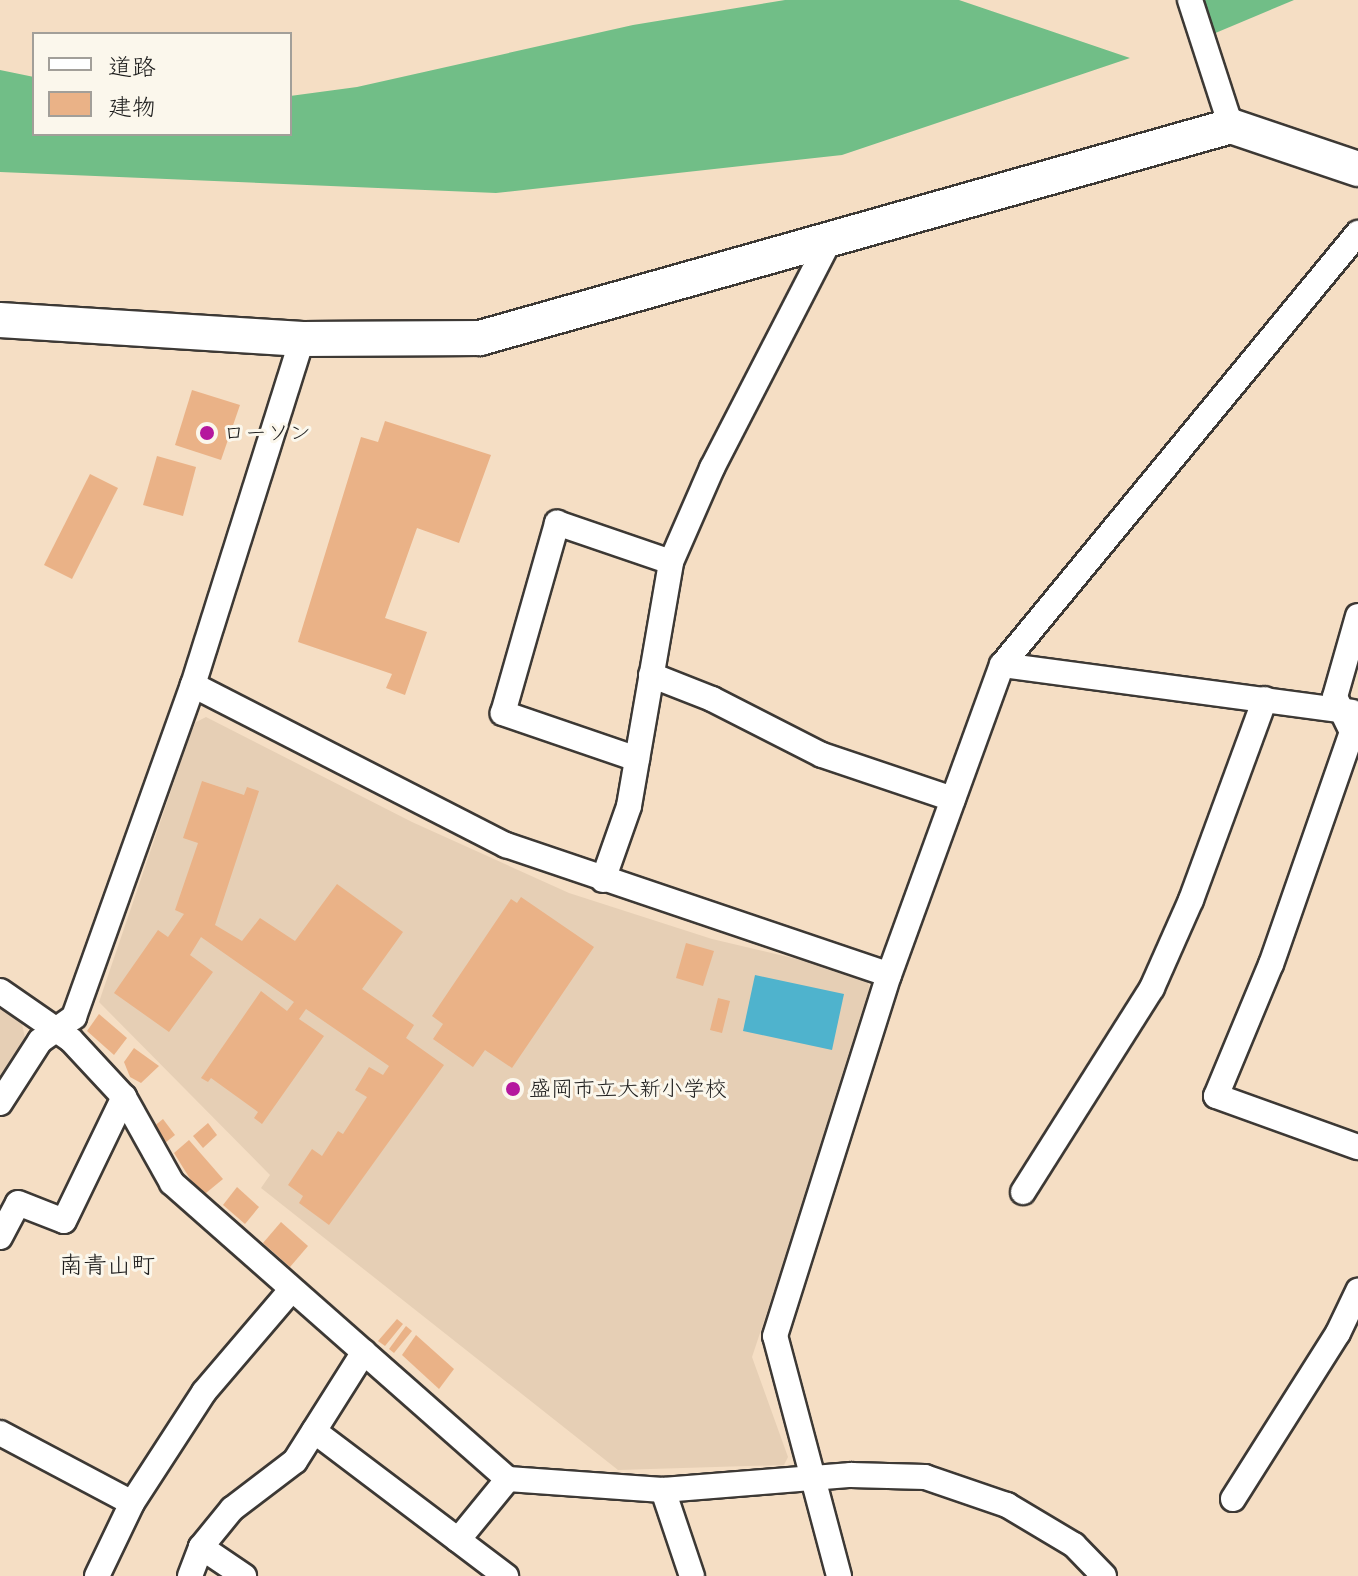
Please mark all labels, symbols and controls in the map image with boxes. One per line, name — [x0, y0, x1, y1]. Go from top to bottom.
legend — [32, 32, 292, 136]
text: 道路 — [108, 51, 156, 81]
text: 建物 — [108, 91, 156, 121]
place label: ローソン — [223, 420, 311, 446]
marker: ローソン — [198, 424, 216, 442]
place label: 盛岡市立大新小学校 — [529, 1076, 727, 1102]
marker: 盛岡市立大新小学校 — [504, 1080, 522, 1098]
district label: 南青山町 — [59, 1251, 155, 1279]

